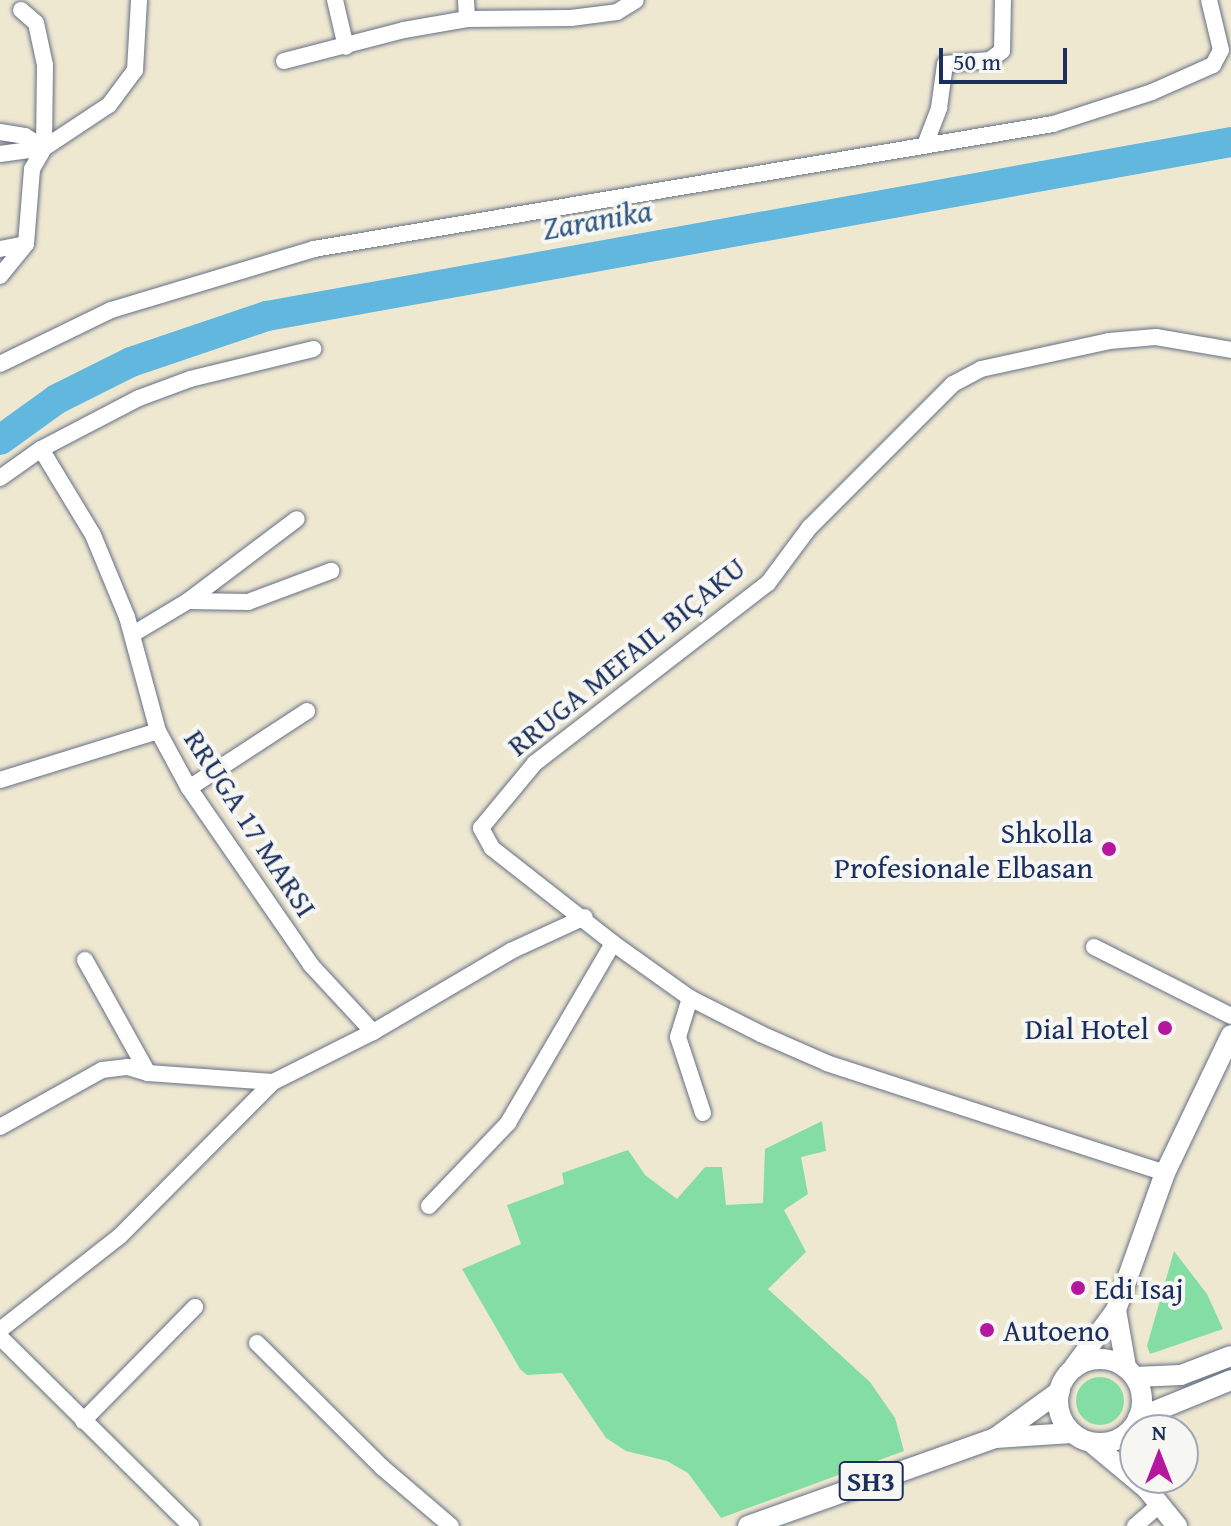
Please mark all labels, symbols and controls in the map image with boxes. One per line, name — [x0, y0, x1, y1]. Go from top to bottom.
scale bar — [943, 32, 1071, 82]
text: 50 m — [953, 44, 1001, 79]
water label: Zaranika — [539, 192, 655, 248]
street label: RRUGA MEFAIL BIÇAKU — [500, 549, 752, 763]
street label: RRUGA 17 MARSI — [177, 723, 325, 923]
place label: Shkolla Profesionale Elbasan — [834, 814, 1093, 884]
marker: Shkolla Profesionale Elbasan — [1100, 840, 1118, 858]
place label: Dial Hotel — [1025, 1010, 1149, 1046]
marker: Dial Hotel — [1156, 1019, 1174, 1037]
place label: Edi Isaj — [1094, 1270, 1184, 1306]
marker: Edi Isaj — [1069, 1279, 1087, 1297]
place label: Autoeno — [1003, 1312, 1110, 1348]
marker: Autoeno — [978, 1321, 996, 1339]
north arrow — [1119, 1414, 1199, 1494]
text: N — [1152, 1416, 1166, 1448]
road number: SH3 — [837, 1457, 905, 1505]

